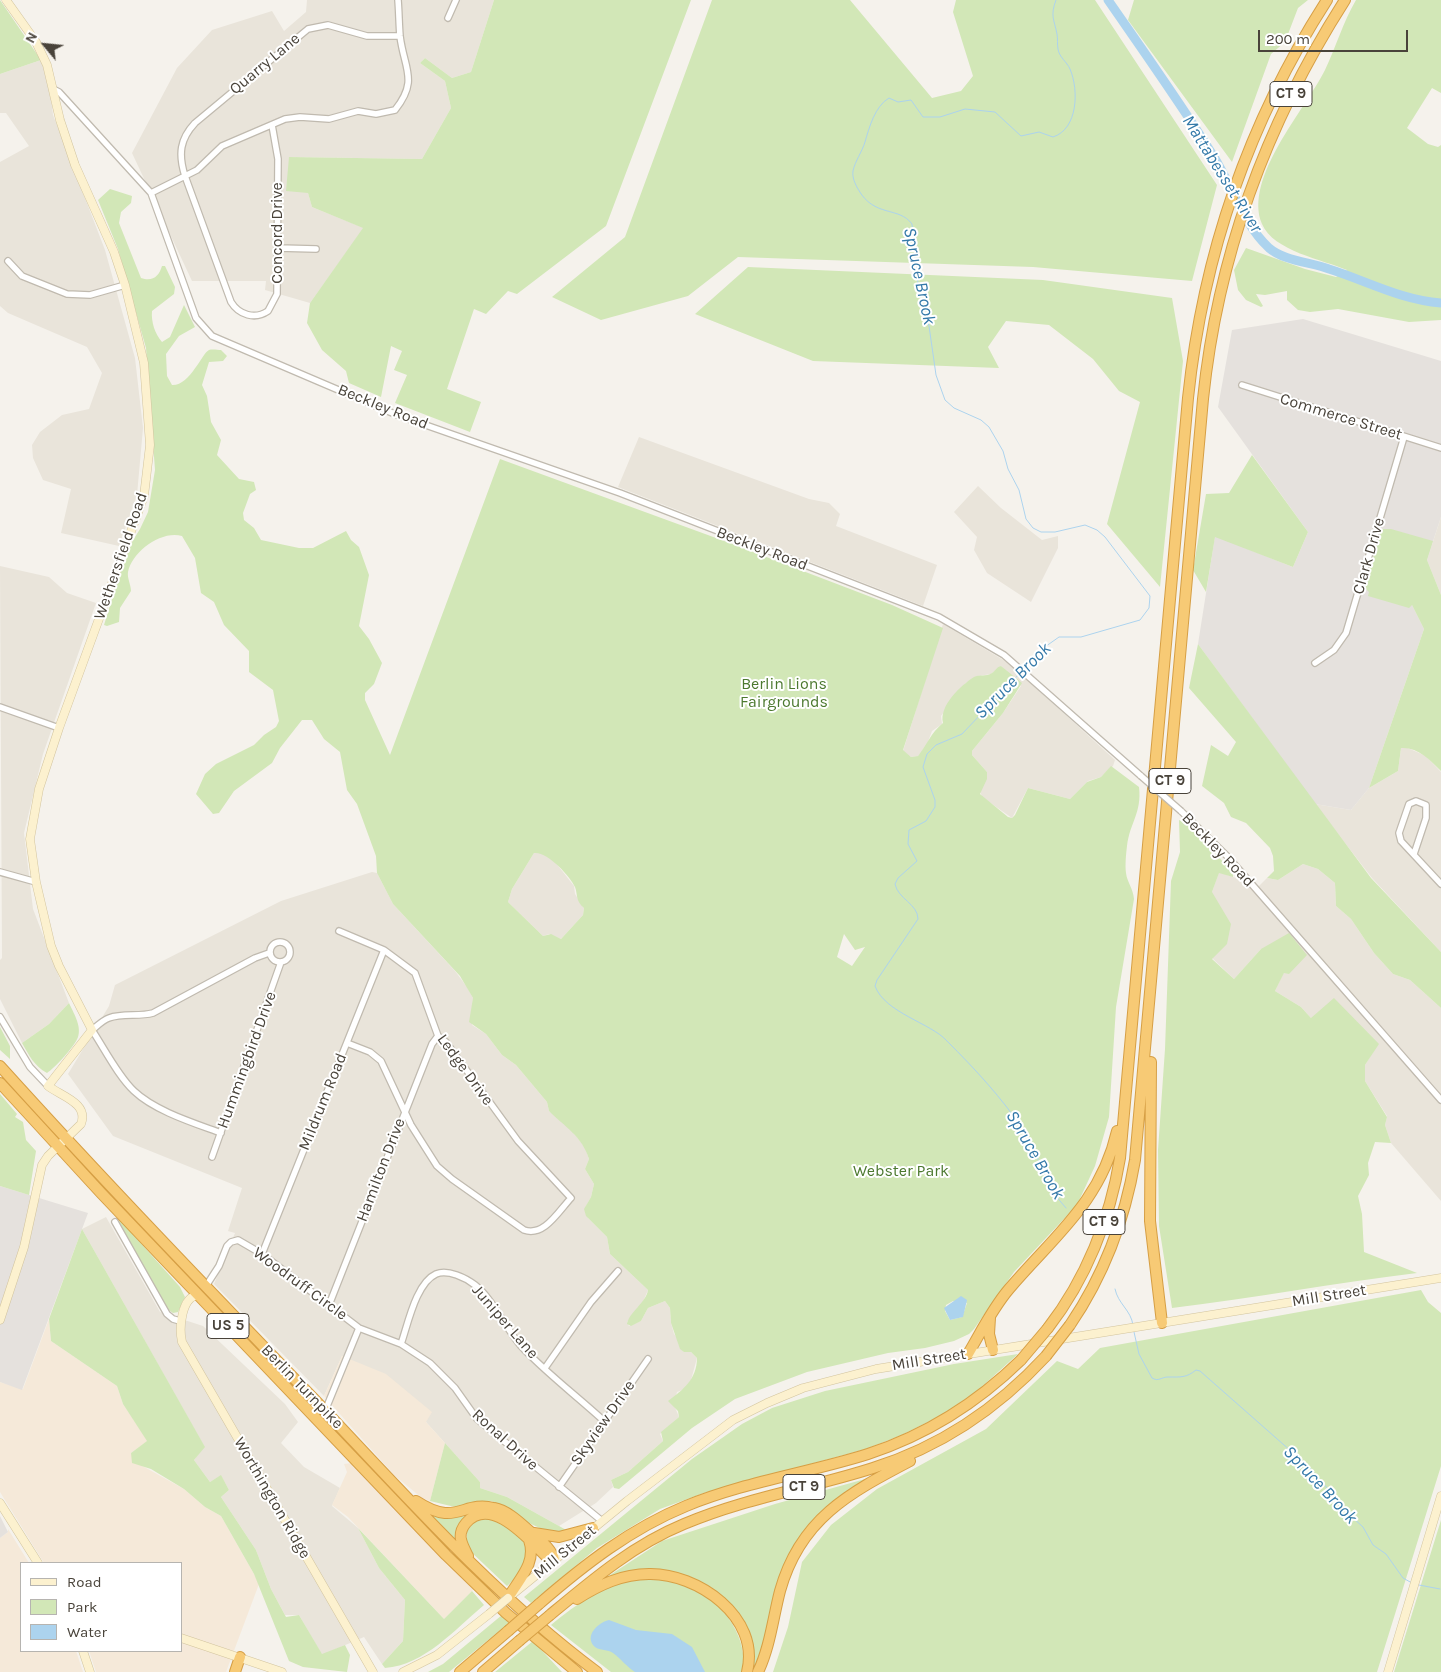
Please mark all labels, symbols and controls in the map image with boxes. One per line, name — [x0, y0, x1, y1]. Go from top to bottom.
north arrow — [20, 20, 70, 70]
scale bar — [1261, 20, 1411, 52]
text: N — [21, 29, 41, 46]
street label: Quarry Lane — [226, 29, 304, 99]
text: 200 m — [1266, 30, 1310, 48]
road number: CT 9 — [1270, 82, 1312, 106]
water label: Mattabesset River — [1177, 111, 1267, 237]
street label: Concord Drive — [267, 182, 287, 284]
water label: Spruce Brook — [898, 225, 940, 327]
street label: Beckley Road — [335, 380, 431, 434]
street label: Commerce Street — [1278, 389, 1404, 445]
street label: Wethersfield Road — [90, 490, 152, 622]
street label: Clark Drive — [1349, 515, 1389, 597]
street label: Beckley Road — [714, 523, 810, 575]
water label: Spruce Brook — [970, 638, 1056, 724]
park label: Berlin Lions Fairgrounds — [740, 674, 828, 712]
road number: CT 9 — [1149, 768, 1191, 794]
street label: Beckley Road — [1178, 809, 1258, 891]
street label: Hummingbird Drive — [213, 989, 281, 1131]
street label: Ledge Drive — [433, 1031, 497, 1109]
street label: Mildrum Road — [295, 1050, 351, 1154]
water label: Spruce Brook — [1001, 1107, 1069, 1203]
street label: Hamilton Drive — [352, 1116, 410, 1224]
park label: Webster Park — [853, 1161, 949, 1181]
road number: CT 9 — [1083, 1210, 1125, 1234]
street label: Woodruff Circle — [249, 1243, 351, 1325]
street label: Juniper Lane — [468, 1281, 542, 1363]
street label: Mill Street — [1290, 1281, 1368, 1311]
road number: US 5 — [207, 1314, 249, 1338]
street label: Berlin Turnpike — [257, 1341, 347, 1433]
street label: Mill Street — [890, 1345, 968, 1375]
street label: Skyview Drive — [567, 1377, 639, 1469]
street label: Ronal Drive — [468, 1405, 542, 1475]
street label: Worthington Ridge — [229, 1434, 315, 1562]
water label: Spruce Brook — [1278, 1441, 1362, 1529]
road number: CT 9 — [783, 1474, 825, 1500]
street label: Mill Street — [530, 1521, 600, 1583]
legend — [20, 1562, 182, 1652]
text: Road — [67, 1573, 102, 1591]
text: Park — [67, 1598, 97, 1616]
text: Water — [67, 1623, 107, 1641]

